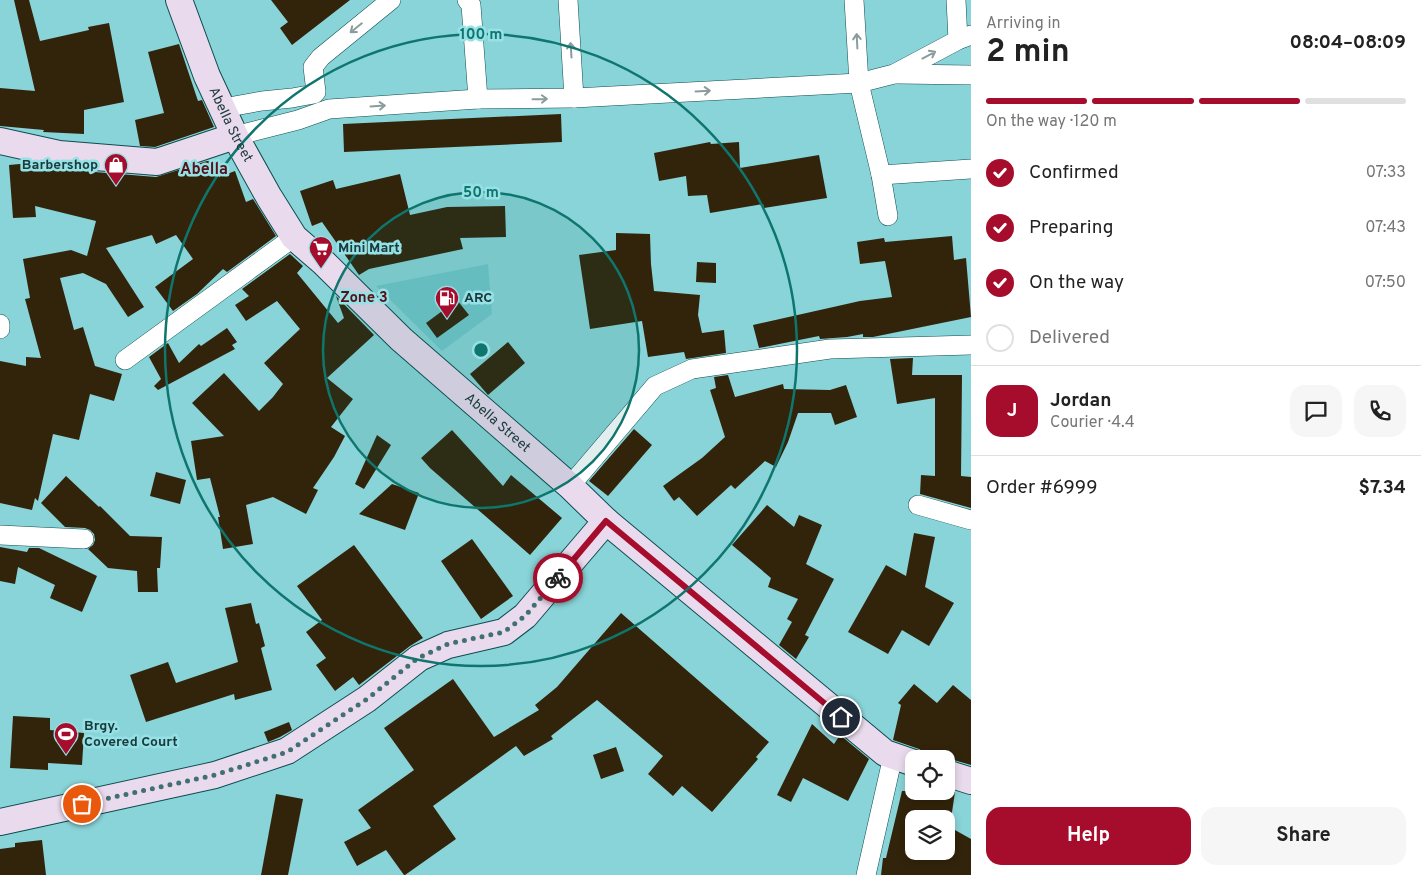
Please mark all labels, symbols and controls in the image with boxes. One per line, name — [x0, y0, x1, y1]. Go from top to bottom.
text: Arriving in — [986, 14, 1061, 34]
one-way arrow — [350, 23, 363, 34]
text: 100 m — [460, 26, 502, 45]
text: 08:04–08:09 — [1289, 31, 1406, 55]
text: 2 min — [986, 33, 1070, 73]
one-way arrow — [852, 34, 861, 50]
one-way arrow — [566, 42, 575, 58]
one-way arrow — [921, 50, 936, 59]
street label: Abella Street — [205, 84, 256, 165]
one-way arrow — [694, 87, 710, 96]
one-way arrow — [532, 94, 548, 104]
one-way arrow — [370, 101, 386, 110]
text: On the way · 120 m — [986, 112, 1117, 132]
shop icon: Barbershop — [103, 152, 129, 186]
place label: Barbershop — [22, 157, 98, 174]
icon: check — [986, 159, 1014, 187]
district label: Abella — [180, 160, 228, 180]
text: Confirmed — [1029, 161, 1119, 185]
text: 07:33 — [1366, 163, 1406, 183]
text: 50 m — [463, 184, 499, 203]
icon: check — [986, 214, 1014, 242]
text: Preparing — [1029, 216, 1113, 240]
text: 07:43 — [1365, 218, 1406, 238]
supermarket icon: Mini Mart — [308, 235, 334, 269]
place label: Mini Mart — [338, 240, 400, 257]
icon: check — [986, 269, 1014, 297]
text: On the way — [1029, 271, 1124, 295]
text: 07:50 — [1365, 273, 1406, 293]
fuel station icon: ARC — [434, 285, 460, 319]
district label: Zone 3 — [340, 289, 388, 308]
place label: ARC — [464, 290, 492, 307]
text: Delivered — [1029, 326, 1110, 350]
centre of rings — [472, 341, 490, 359]
button: chat — [1290, 385, 1342, 437]
button: phone — [1354, 385, 1406, 437]
text: Jordan — [1050, 389, 1112, 413]
street label: Abella Street — [461, 390, 534, 456]
text: J — [1007, 399, 1017, 423]
text: Courier · 4.4 — [1050, 413, 1135, 433]
text: Order #6999 — [986, 476, 1098, 500]
text: $7.34 — [1359, 476, 1406, 500]
courier — [533, 553, 583, 603]
icon: bike — [544, 564, 572, 592]
pin — [820, 696, 862, 738]
icon: home — [827, 703, 855, 731]
place label: Brgy. Covered Court — [84, 718, 178, 751]
sports icon: Brgy. Covered Court — [53, 721, 79, 755]
map controls — [905, 750, 955, 860]
button: locate — [905, 750, 955, 800]
pin — [61, 783, 103, 825]
icon: bag — [68, 790, 96, 818]
button: Help — [986, 807, 1191, 865]
button: Share — [1201, 807, 1406, 865]
button: layers — [905, 810, 955, 860]

